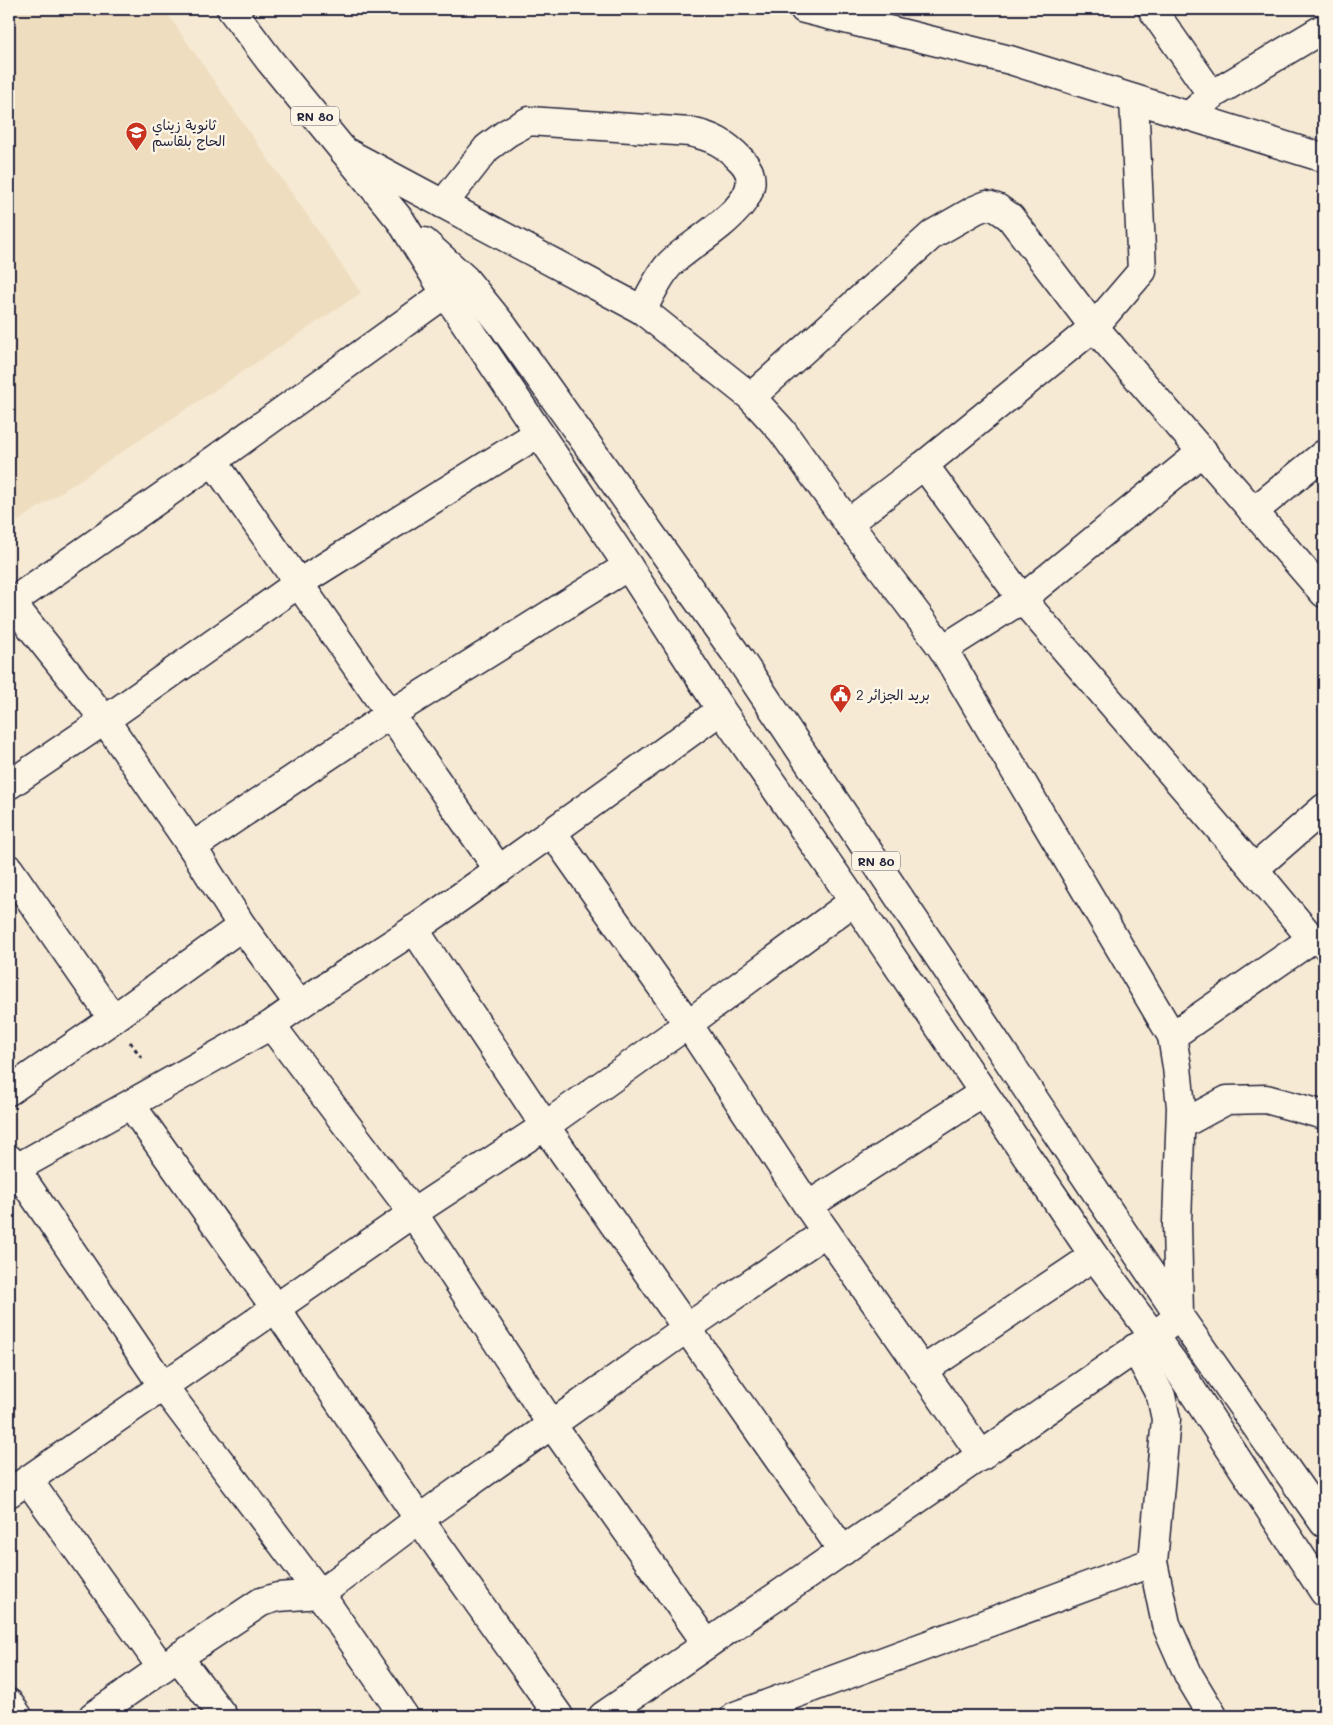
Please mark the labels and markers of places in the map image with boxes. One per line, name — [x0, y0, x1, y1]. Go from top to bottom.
place label: ثانوية زيناي الحاج بلقاسم — [152, 115, 225, 152]
school or university icon: ثانوية زيناي الحاج بلقاسم — [124, 120, 148, 151]
public building icon: بريد الجزائر 2 — [828, 682, 852, 713]
place label: بريد الجزائر 2 — [856, 685, 930, 704]

